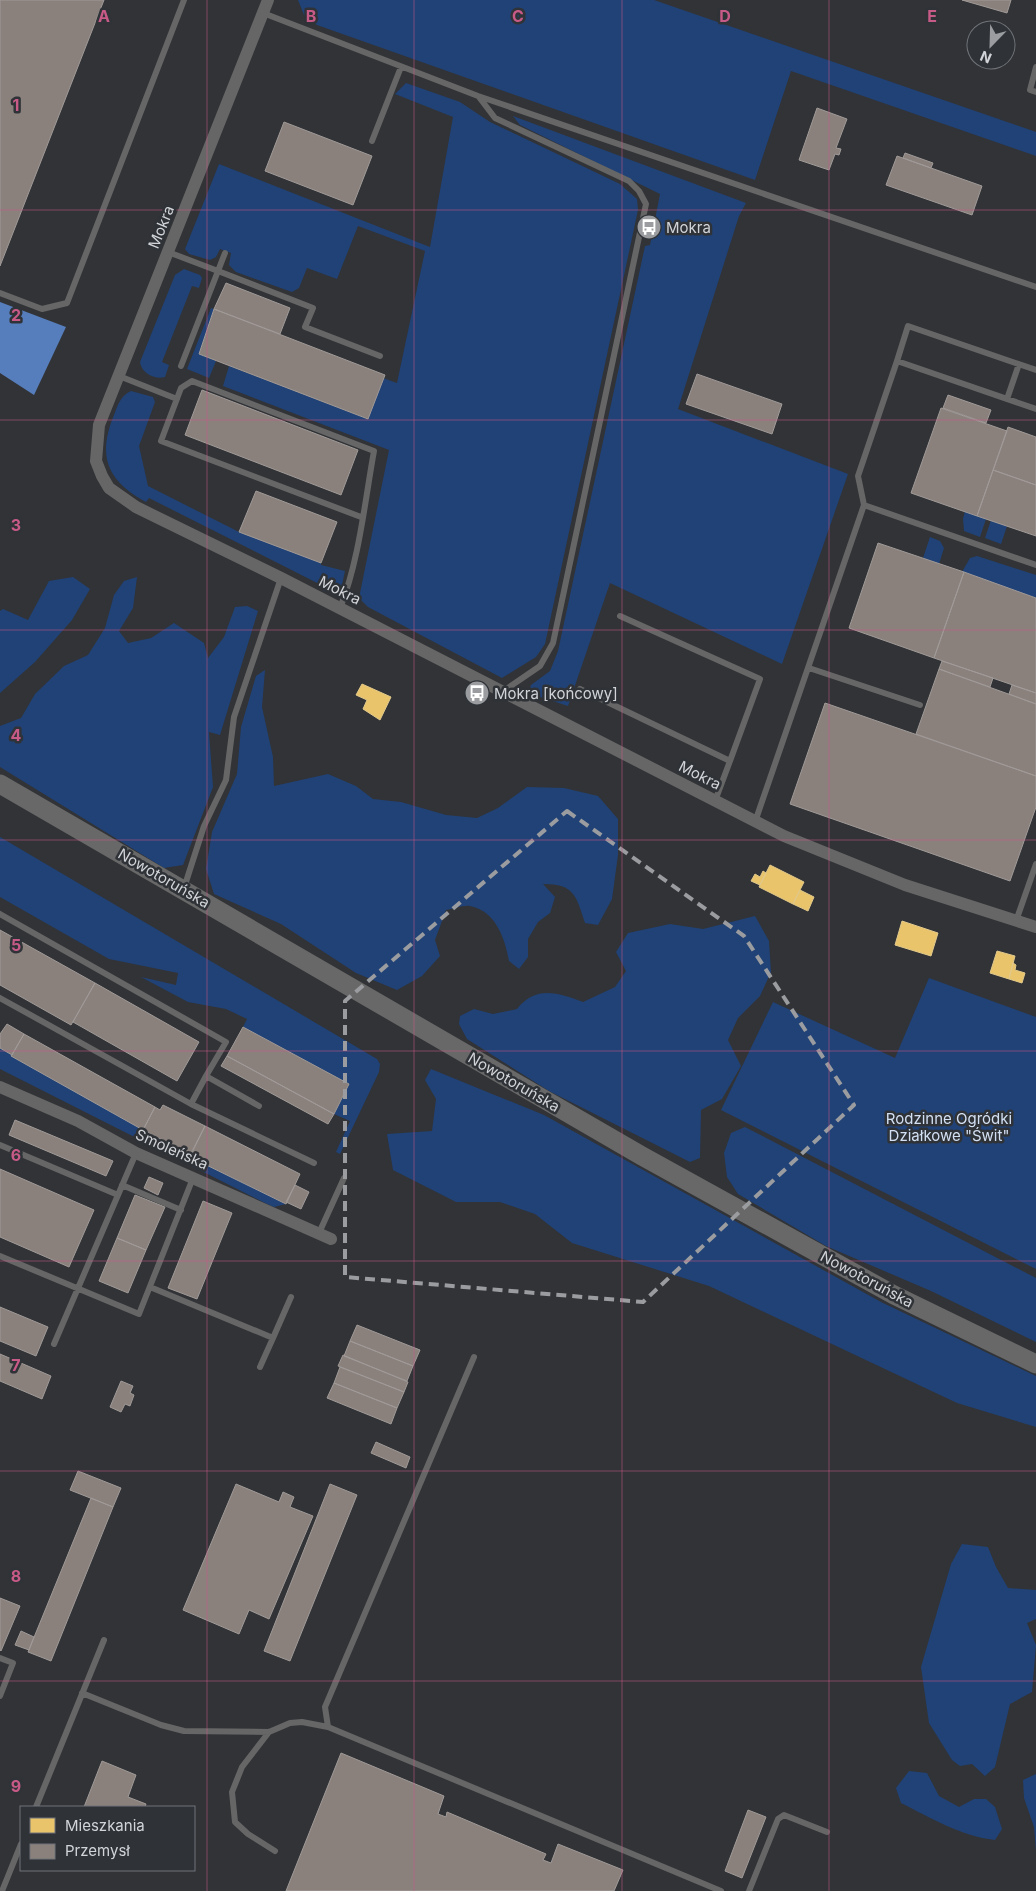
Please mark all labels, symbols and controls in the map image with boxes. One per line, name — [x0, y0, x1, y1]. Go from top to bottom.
text: A — [98, 6, 110, 26]
text: B — [306, 6, 316, 26]
text: C — [512, 6, 524, 26]
text: D — [719, 6, 731, 26]
text: E — [927, 6, 937, 26]
north arrow — [966, 20, 1016, 70]
text: N — [977, 48, 994, 67]
text: 1 — [13, 95, 19, 115]
street label: Mokra — [144, 203, 178, 251]
bus stop icon: Mokra — [636, 214, 662, 240]
place label: Mokra — [666, 218, 711, 237]
text: 2 — [11, 305, 21, 325]
text: 3 — [11, 515, 21, 535]
street label: Mokra — [316, 571, 364, 609]
bus stop icon: Mokra [końcowy] — [464, 680, 490, 706]
place label: Mokra [końcowy] — [494, 684, 618, 703]
text: 4 — [11, 725, 22, 745]
street label: Mokra — [676, 756, 724, 794]
street label: Nowotoruńska — [115, 844, 213, 912]
text: 5 — [11, 935, 21, 955]
street label: Nowotoruńska — [465, 1048, 563, 1116]
park label: Rodzinne Ogródki Działkowe "Świt" — [886, 1109, 1012, 1145]
street label: Smoleńska — [133, 1125, 211, 1173]
text: 6 — [11, 1145, 21, 1165]
street label: Nowotoruńska — [817, 1246, 917, 1312]
text: 7 — [11, 1355, 21, 1375]
text: 8 — [11, 1566, 21, 1586]
text: 9 — [11, 1776, 21, 1796]
legend — [20, 1806, 195, 1871]
text: Mieszkania — [65, 1816, 145, 1835]
text: Przemysł — [65, 1841, 130, 1860]

